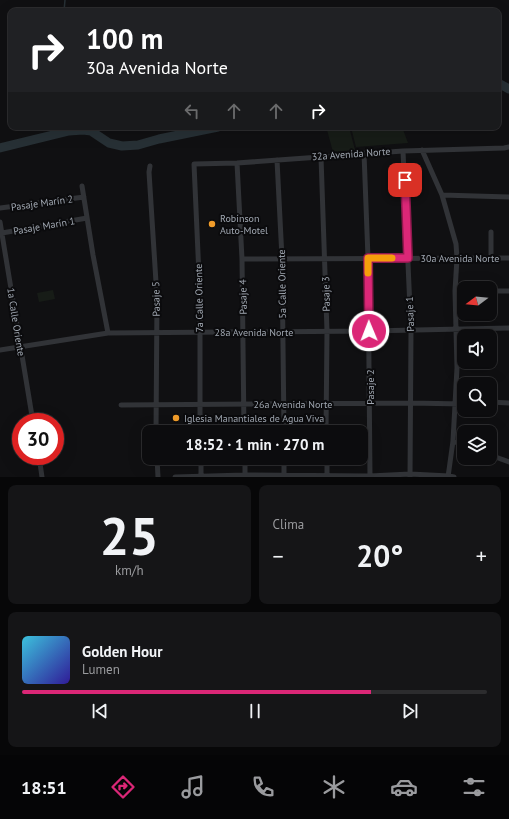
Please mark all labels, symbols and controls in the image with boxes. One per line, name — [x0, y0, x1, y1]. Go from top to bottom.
text: 100 m — [86, 20, 163, 57]
icon: right — [20, 24, 72, 76]
text: 30a Avenida Norte — [86, 56, 228, 79]
icon: left — [181, 100, 203, 122]
icon: ahead — [223, 100, 245, 122]
icon: ahead — [265, 100, 287, 122]
icon: right — [307, 100, 329, 122]
street label: 32a Avenida Norte — [311, 145, 391, 163]
pin — [388, 163, 422, 197]
icon: arrive — [394, 169, 416, 191]
street label: Pasaje Marín 2 — [10, 192, 74, 214]
place label: Robinson Auto-Motel — [220, 212, 268, 237]
street label: Pasaje Marín 1 — [12, 214, 76, 238]
marker: Robinson Auto-Motel — [207, 219, 217, 229]
street label: 5a Calle Oriente — [275, 249, 289, 319]
street label: 30a Avenida Norte — [421, 252, 499, 265]
street label: 7a Calle Oriente — [192, 264, 206, 332]
street label: Pasaje 3 — [319, 276, 333, 312]
street label: Pasaje 4 — [236, 279, 250, 315]
street label: Pasaje 5 — [149, 281, 163, 317]
north arrow — [457, 281, 497, 321]
map controls — [457, 281, 497, 465]
street label: 1a Calle Oriente — [4, 287, 28, 357]
street label: Pasaje 1 — [403, 296, 417, 332]
position arrow — [348, 310, 390, 352]
street label: 28a Avenida Norte — [215, 326, 293, 339]
button: sound — [457, 329, 497, 369]
street label: Pasaje 2 — [364, 369, 377, 405]
button: search — [457, 377, 497, 417]
street label: 26a Avenida Norte — [254, 398, 332, 411]
place label: Iglesia Manantiales de Agua Viva — [184, 412, 324, 425]
speed limit sign: 30 — [12, 413, 64, 465]
marker: Iglesia Manantiales de Agua Viva — [171, 413, 181, 423]
button: layers — [457, 425, 497, 465]
text: 18:52 · 1 min · 270 m — [186, 435, 324, 454]
text: 25 — [100, 502, 159, 569]
text: Clima — [273, 516, 304, 533]
text: 20° — [356, 536, 403, 575]
text: − — [273, 542, 284, 570]
text: + — [476, 542, 487, 570]
text: km/h — [115, 562, 144, 579]
text: Golden Hour — [82, 642, 162, 661]
text: Lumen — [82, 661, 120, 678]
icon: previous — [89, 700, 111, 722]
icon: pause — [244, 700, 266, 722]
icon: next — [399, 700, 421, 722]
icon: directions — [109, 773, 137, 801]
icon: music — [179, 773, 207, 801]
icon: phone — [249, 773, 277, 801]
icon: climate — [320, 773, 348, 801]
icon: car — [390, 773, 418, 801]
icon: filters — [460, 773, 488, 801]
text: 18:51 — [21, 776, 67, 799]

